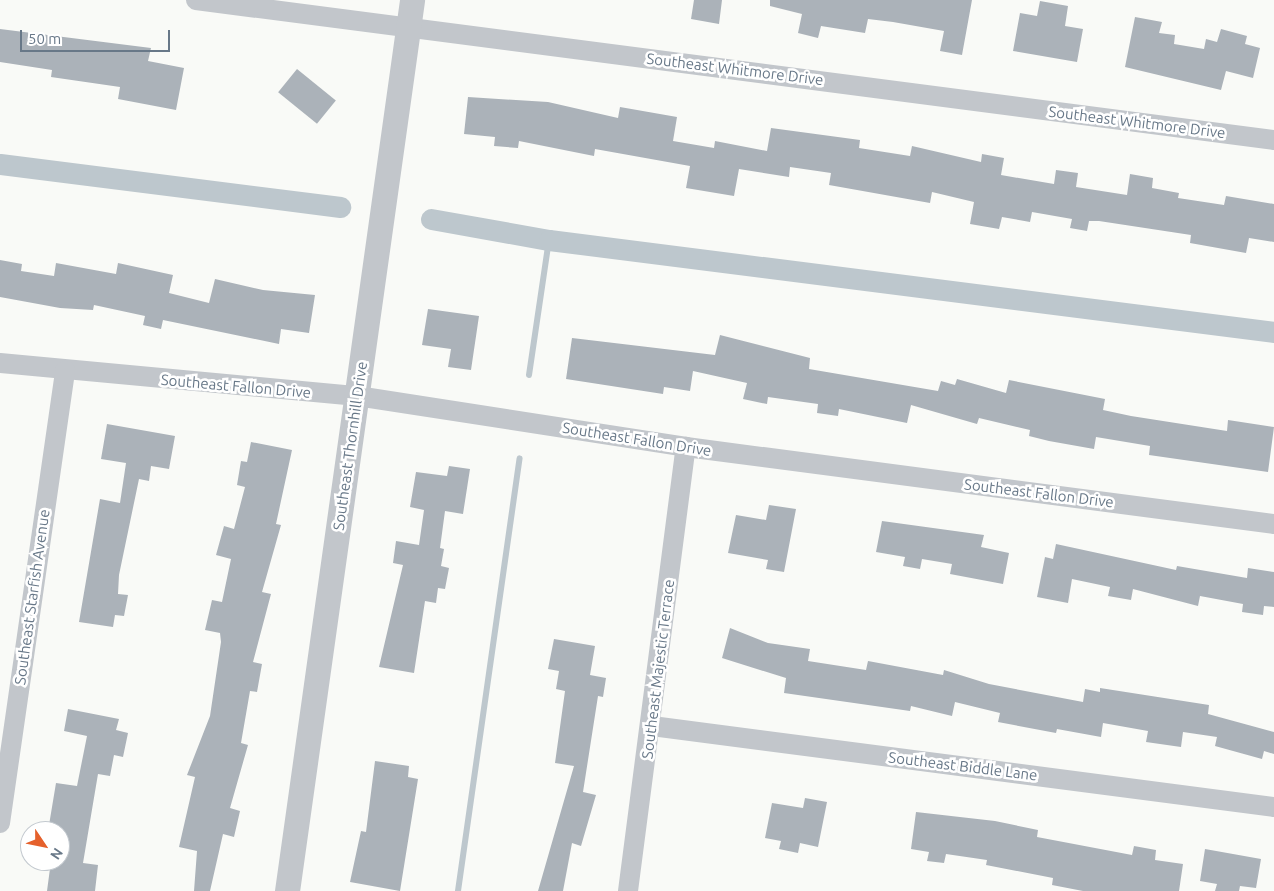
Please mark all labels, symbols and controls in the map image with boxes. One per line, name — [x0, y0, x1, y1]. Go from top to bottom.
scale bar — [22, 20, 172, 52]
text: 50 m — [28, 30, 61, 47]
street label: Southeast Whitmore Drive — [646, 49, 824, 89]
street label: Southeast Whitmore Drive — [1048, 102, 1226, 142]
street label: Southeast Thornhill Drive — [329, 360, 371, 532]
street label: Southeast Fallon Drive — [160, 370, 312, 402]
street label: Southeast Fallon Drive — [561, 418, 713, 460]
street label: Southeast Fallon Drive — [963, 475, 1115, 511]
street label: Southeast Starfish Avenue — [11, 508, 53, 686]
street label: Southeast Majestic Terrace — [638, 578, 678, 760]
street label: Southeast Biddle Lane — [887, 748, 1039, 784]
north arrow — [20, 821, 70, 871]
text: N — [47, 845, 66, 863]

